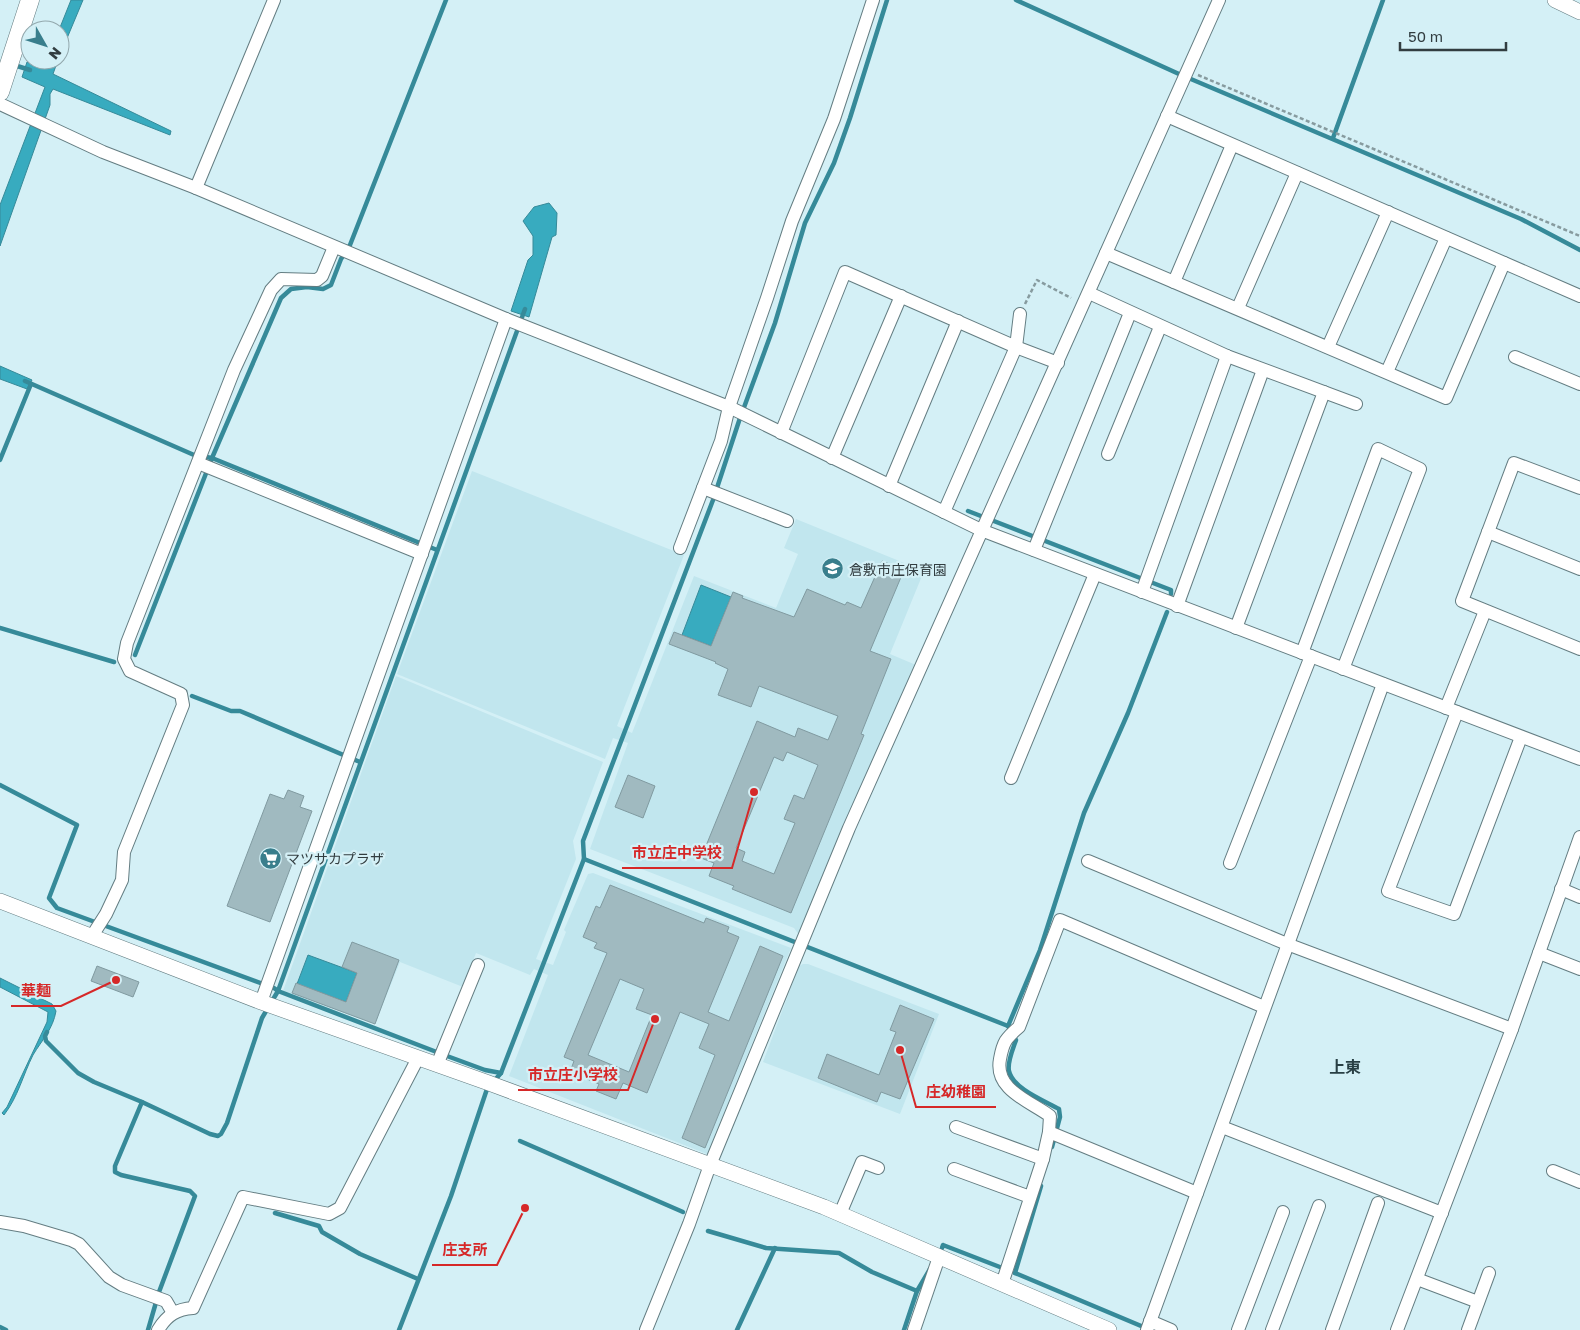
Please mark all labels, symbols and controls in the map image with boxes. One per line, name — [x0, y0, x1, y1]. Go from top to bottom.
north arrow — [20, 20, 70, 70]
scale bar — [1400, 20, 1506, 52]
text: 50 m — [1408, 27, 1443, 45]
text: N — [46, 44, 65, 63]
school or university icon: 倉敷市庄保育園 — [821, 557, 845, 581]
place label: 倉敷市庄保育園 — [849, 561, 947, 578]
callout: 市立庄中学校 — [622, 838, 732, 868]
text: 市立庄中学校 — [632, 843, 722, 861]
supermarket icon: マツサカプラザ — [258, 846, 282, 870]
place label: マツサカプラザ — [286, 850, 384, 867]
callout: 華麺 — [11, 976, 61, 1006]
text: 華麺 — [21, 981, 51, 999]
district label: 上東 — [1329, 1057, 1361, 1077]
callout: 市立庄小学校 — [518, 1060, 628, 1090]
text: 市立庄小学校 — [528, 1065, 618, 1083]
callout: 庄幼稚園 — [916, 1077, 996, 1107]
text: 庄幼稚園 — [926, 1082, 986, 1100]
callout: 庄支所 — [432, 1235, 497, 1265]
text: 庄支所 — [442, 1240, 488, 1258]

